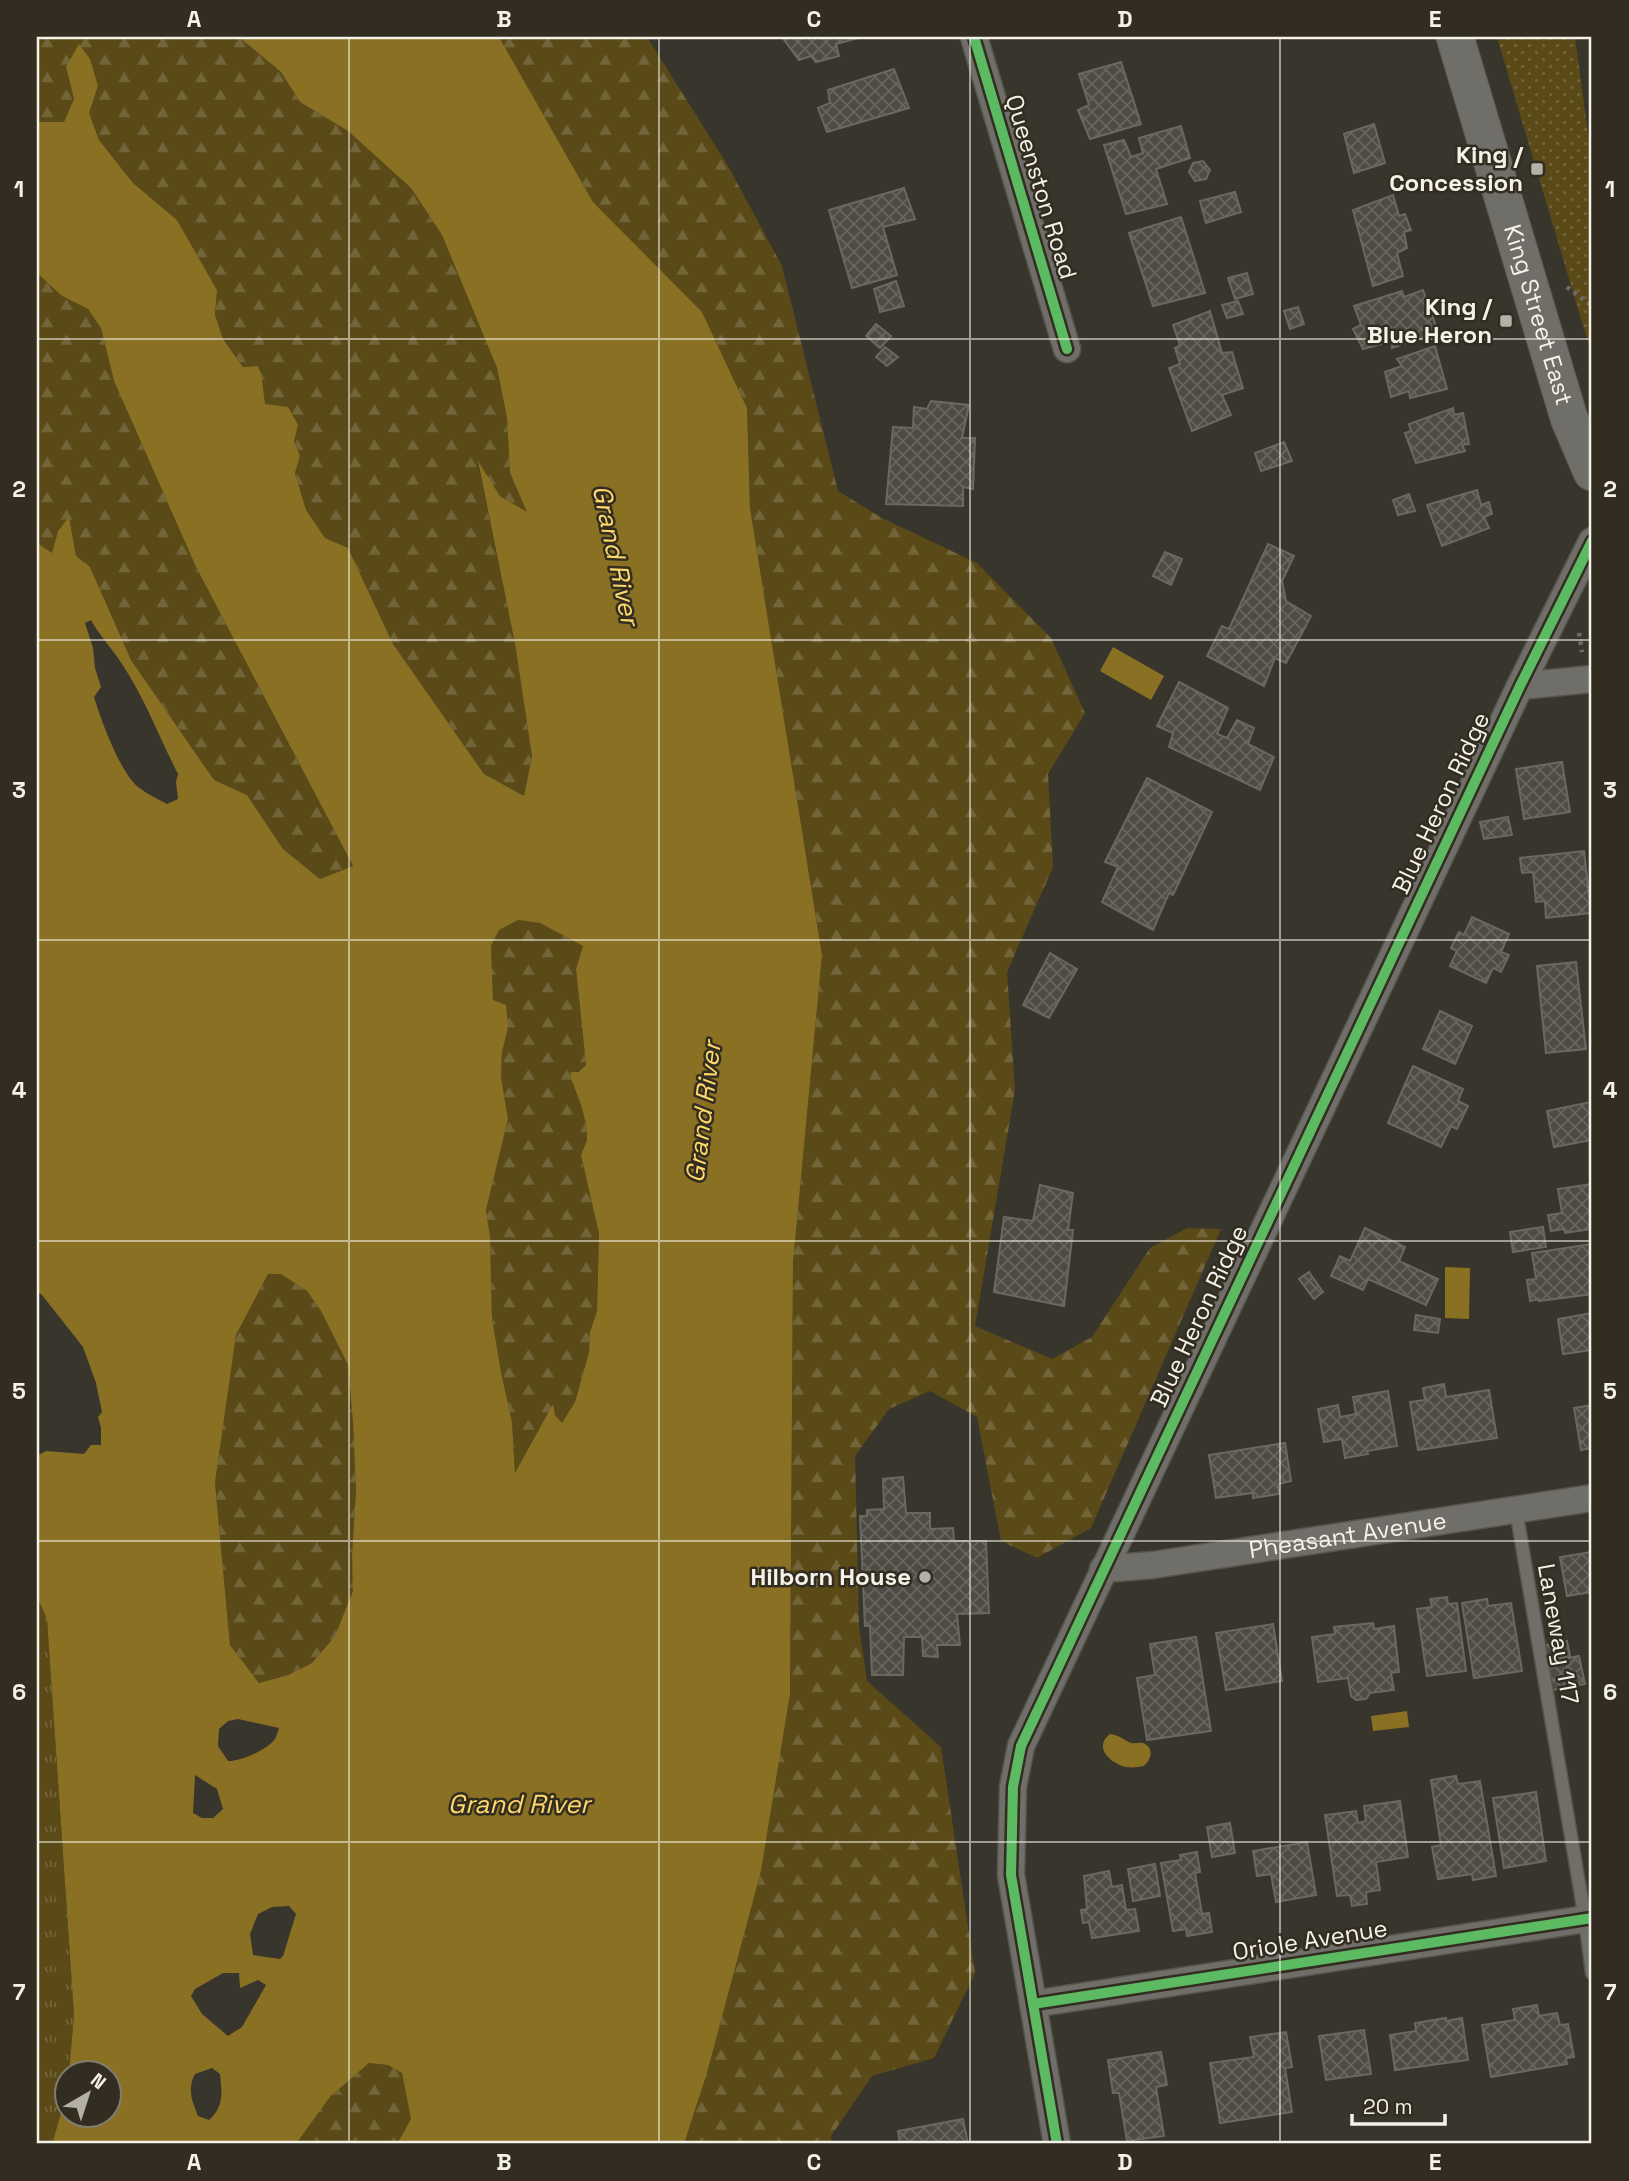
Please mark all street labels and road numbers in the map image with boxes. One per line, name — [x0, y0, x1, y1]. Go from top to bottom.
street label: Queenston Road — [999, 91, 1084, 283]
street label: King Street East — [1497, 221, 1580, 409]
street label: Blue Heron Ridge — [1385, 707, 1496, 899]
street label: Blue Heron Ridge — [1143, 1220, 1254, 1412]
street label: Pheasant Avenue — [1247, 1504, 1449, 1565]
street label: Laneway 117 — [1531, 1561, 1586, 1707]
street label: Oriole Avenue — [1230, 1912, 1390, 1967]

